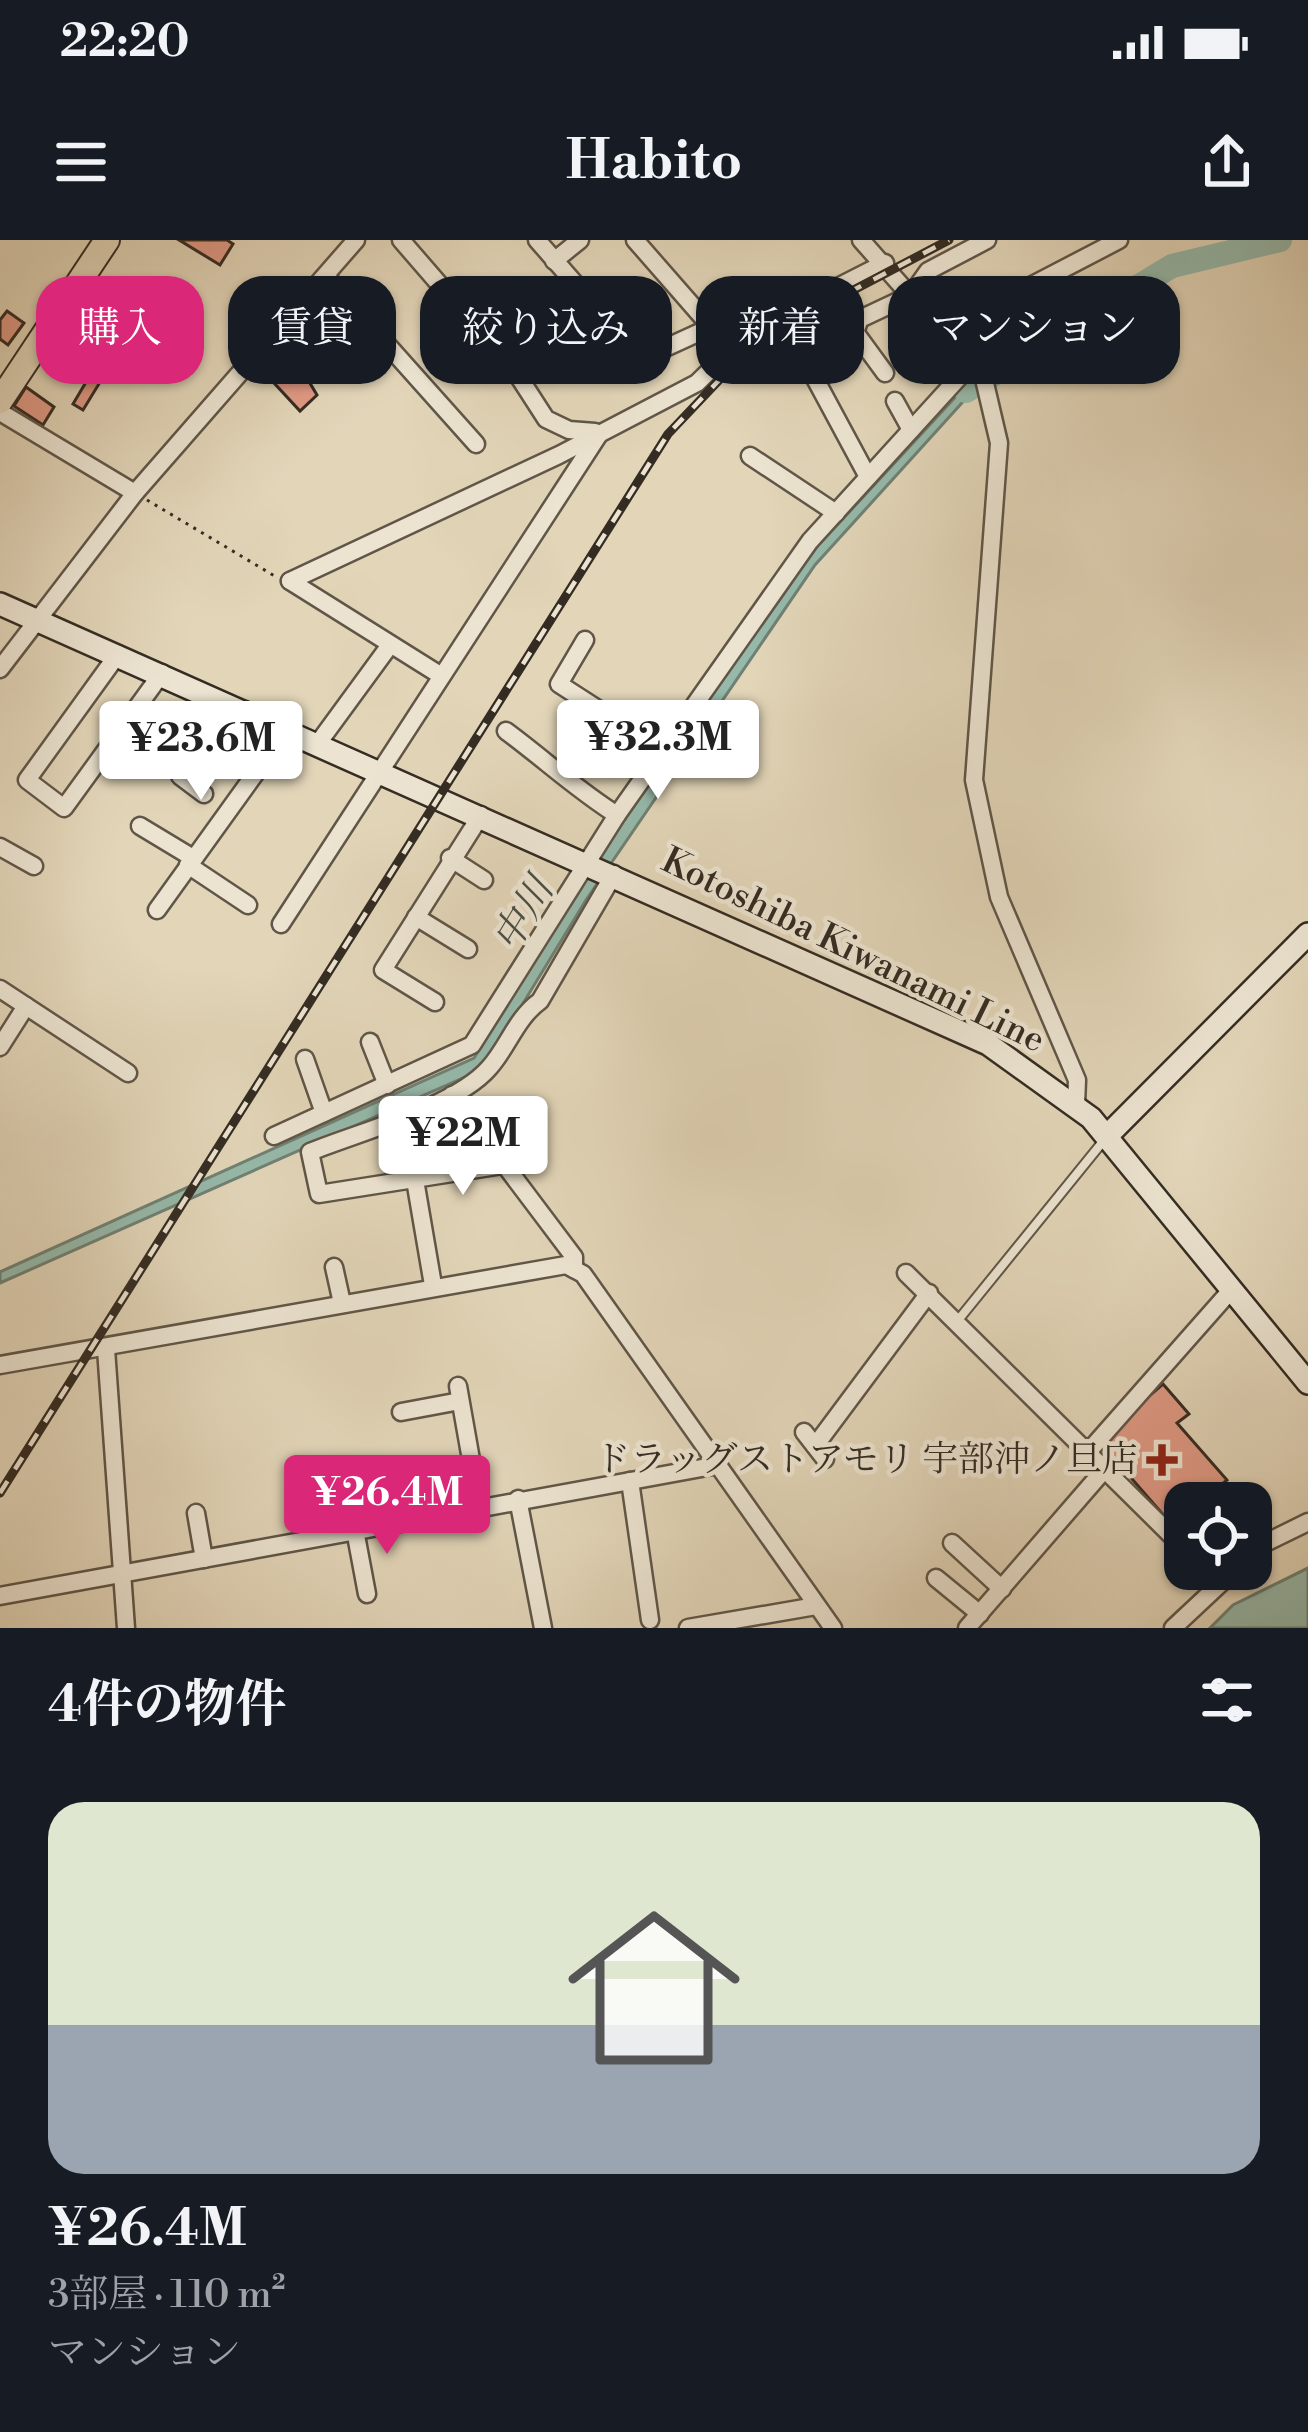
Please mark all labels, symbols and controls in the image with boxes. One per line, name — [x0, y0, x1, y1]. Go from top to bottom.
text: 22:20 — [60, 14, 189, 71]
text: Habito — [566, 128, 742, 196]
icon: menu — [48, 129, 114, 195]
icon: share — [1194, 129, 1260, 195]
chip: 購入 — [36, 276, 204, 384]
chip: 賃貸 — [228, 276, 396, 384]
chip: 絞り込み — [420, 276, 672, 384]
chip: 新着 — [696, 276, 864, 384]
chip: マンション — [888, 276, 1180, 384]
pin: ¥32.3M — [560, 700, 756, 802]
pin: ¥23.6M — [103, 701, 299, 803]
text: ¥32.3M — [584, 714, 732, 763]
text: ¥23.6M — [126, 715, 276, 764]
street label: Kotoshiba Kiwanami Line — [654, 839, 1052, 1063]
water label: 中川 — [483, 866, 567, 961]
pin: ¥22M — [392, 1096, 534, 1198]
text: ¥22M — [406, 1110, 520, 1159]
place label: ドラッグストアモリ 宇部沖ノ旦店 — [594, 1438, 1138, 1483]
marker: ドラッグストアモリ 宇部沖ノ旦店 — [1149, 1447, 1175, 1473]
pin: ¥26.4M — [289, 1455, 485, 1557]
text: ¥26.4M — [311, 1469, 463, 1518]
map controls — [1164, 1482, 1272, 1590]
button: locate — [1164, 1482, 1272, 1590]
icon: filters — [1194, 1667, 1260, 1733]
text: 4件の物件 — [48, 1674, 286, 1738]
icon: home — [546, 1880, 762, 2096]
text: ¥26.4M — [48, 2198, 247, 2262]
text: 3部屋 · 110 m² — [48, 2271, 285, 2320]
text: マンション — [48, 2329, 241, 2378]

